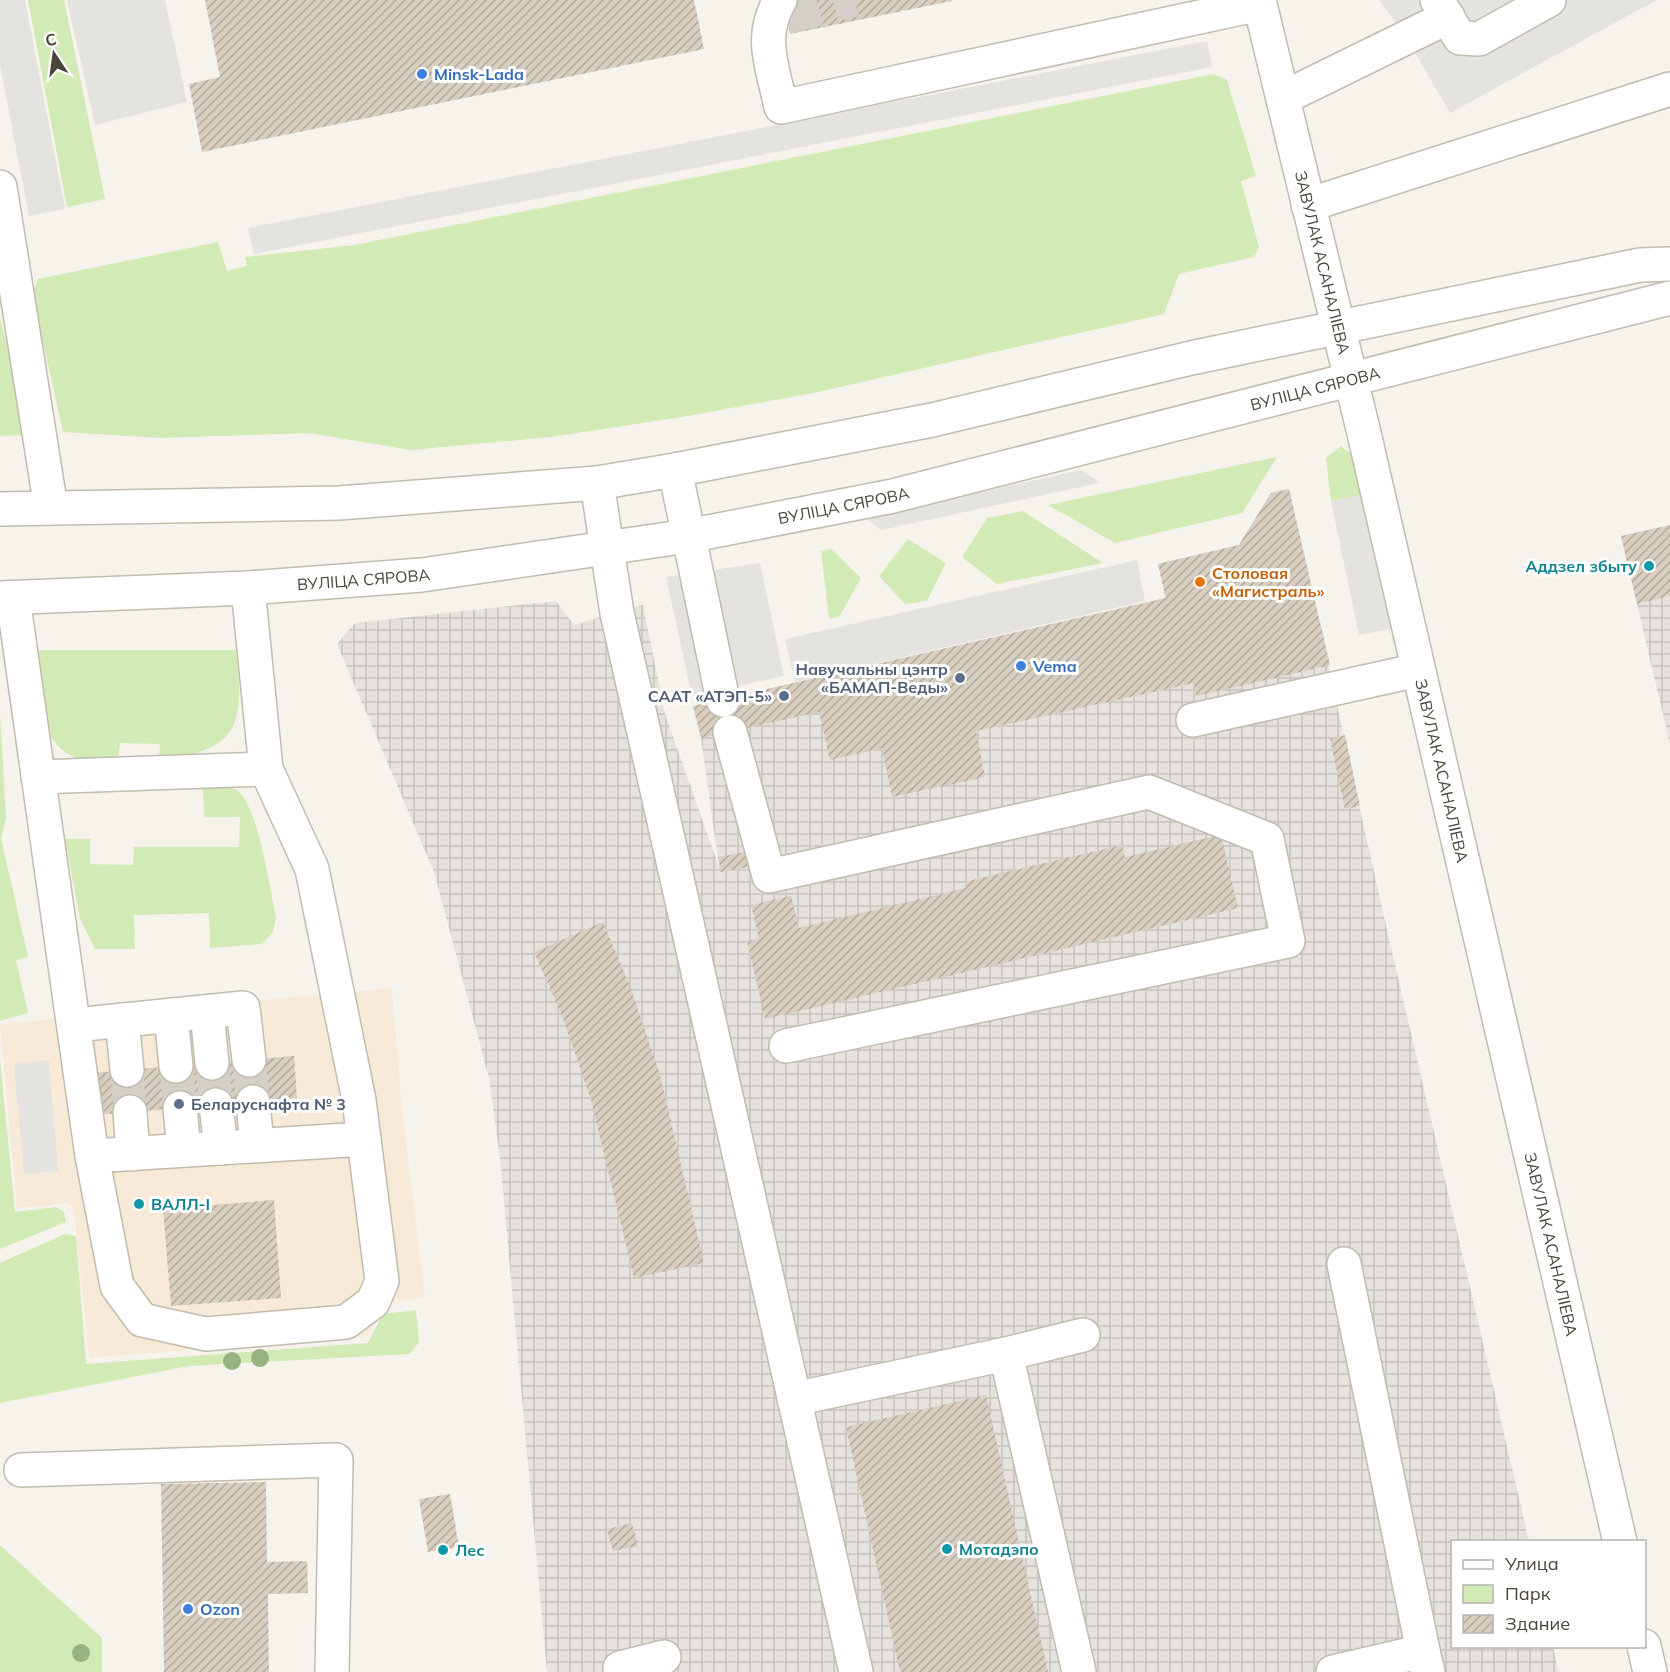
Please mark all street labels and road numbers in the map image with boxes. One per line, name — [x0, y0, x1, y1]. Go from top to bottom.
street label: ЗАВУЛАК АСАНАЛІЕВА — [1291, 169, 1355, 356]
street label: ВУЛІЦА СЯРОВА — [1248, 362, 1382, 415]
street label: ВУЛІЦА СЯРОВА — [776, 482, 911, 528]
street label: ВУЛІЦА СЯРОВА — [296, 564, 432, 594]
street label: ЗАВУЛАК АСАНАЛІЕВА — [1411, 677, 1473, 865]
street label: ЗАВУЛАК АСАНАЛІЕВА — [1520, 1150, 1582, 1338]

